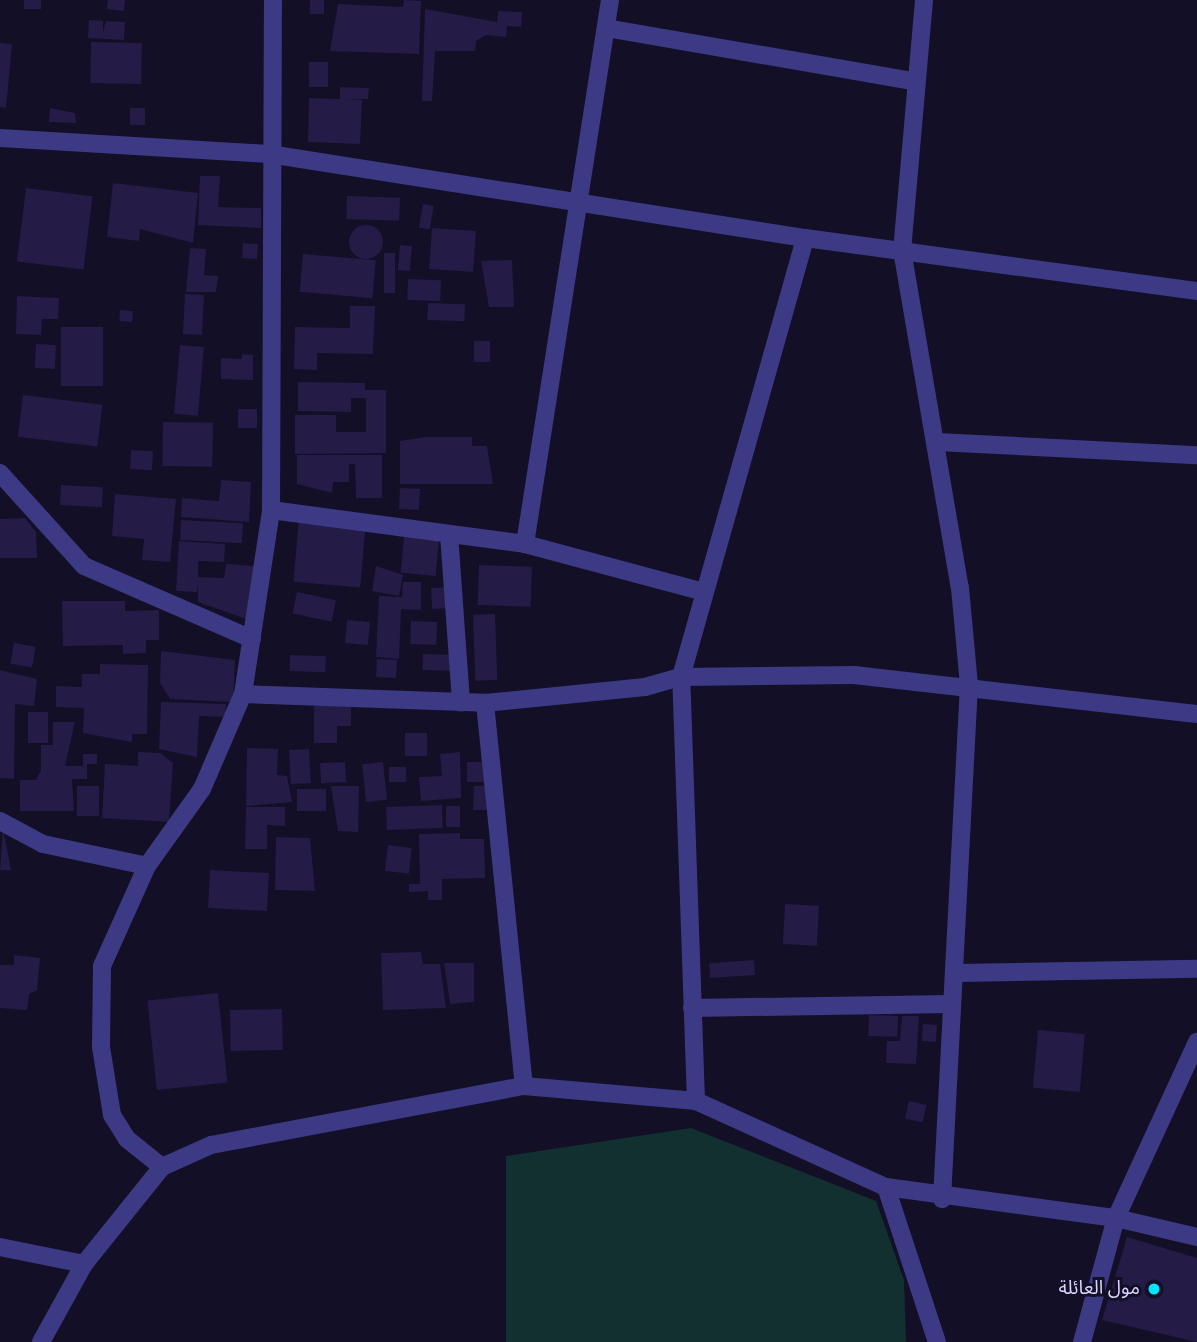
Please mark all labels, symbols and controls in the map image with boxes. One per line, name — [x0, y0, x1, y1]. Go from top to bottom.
place label: مول العائلة — [1058, 1278, 1140, 1300]
marker: مول العائلة — [1146, 1281, 1162, 1297]

